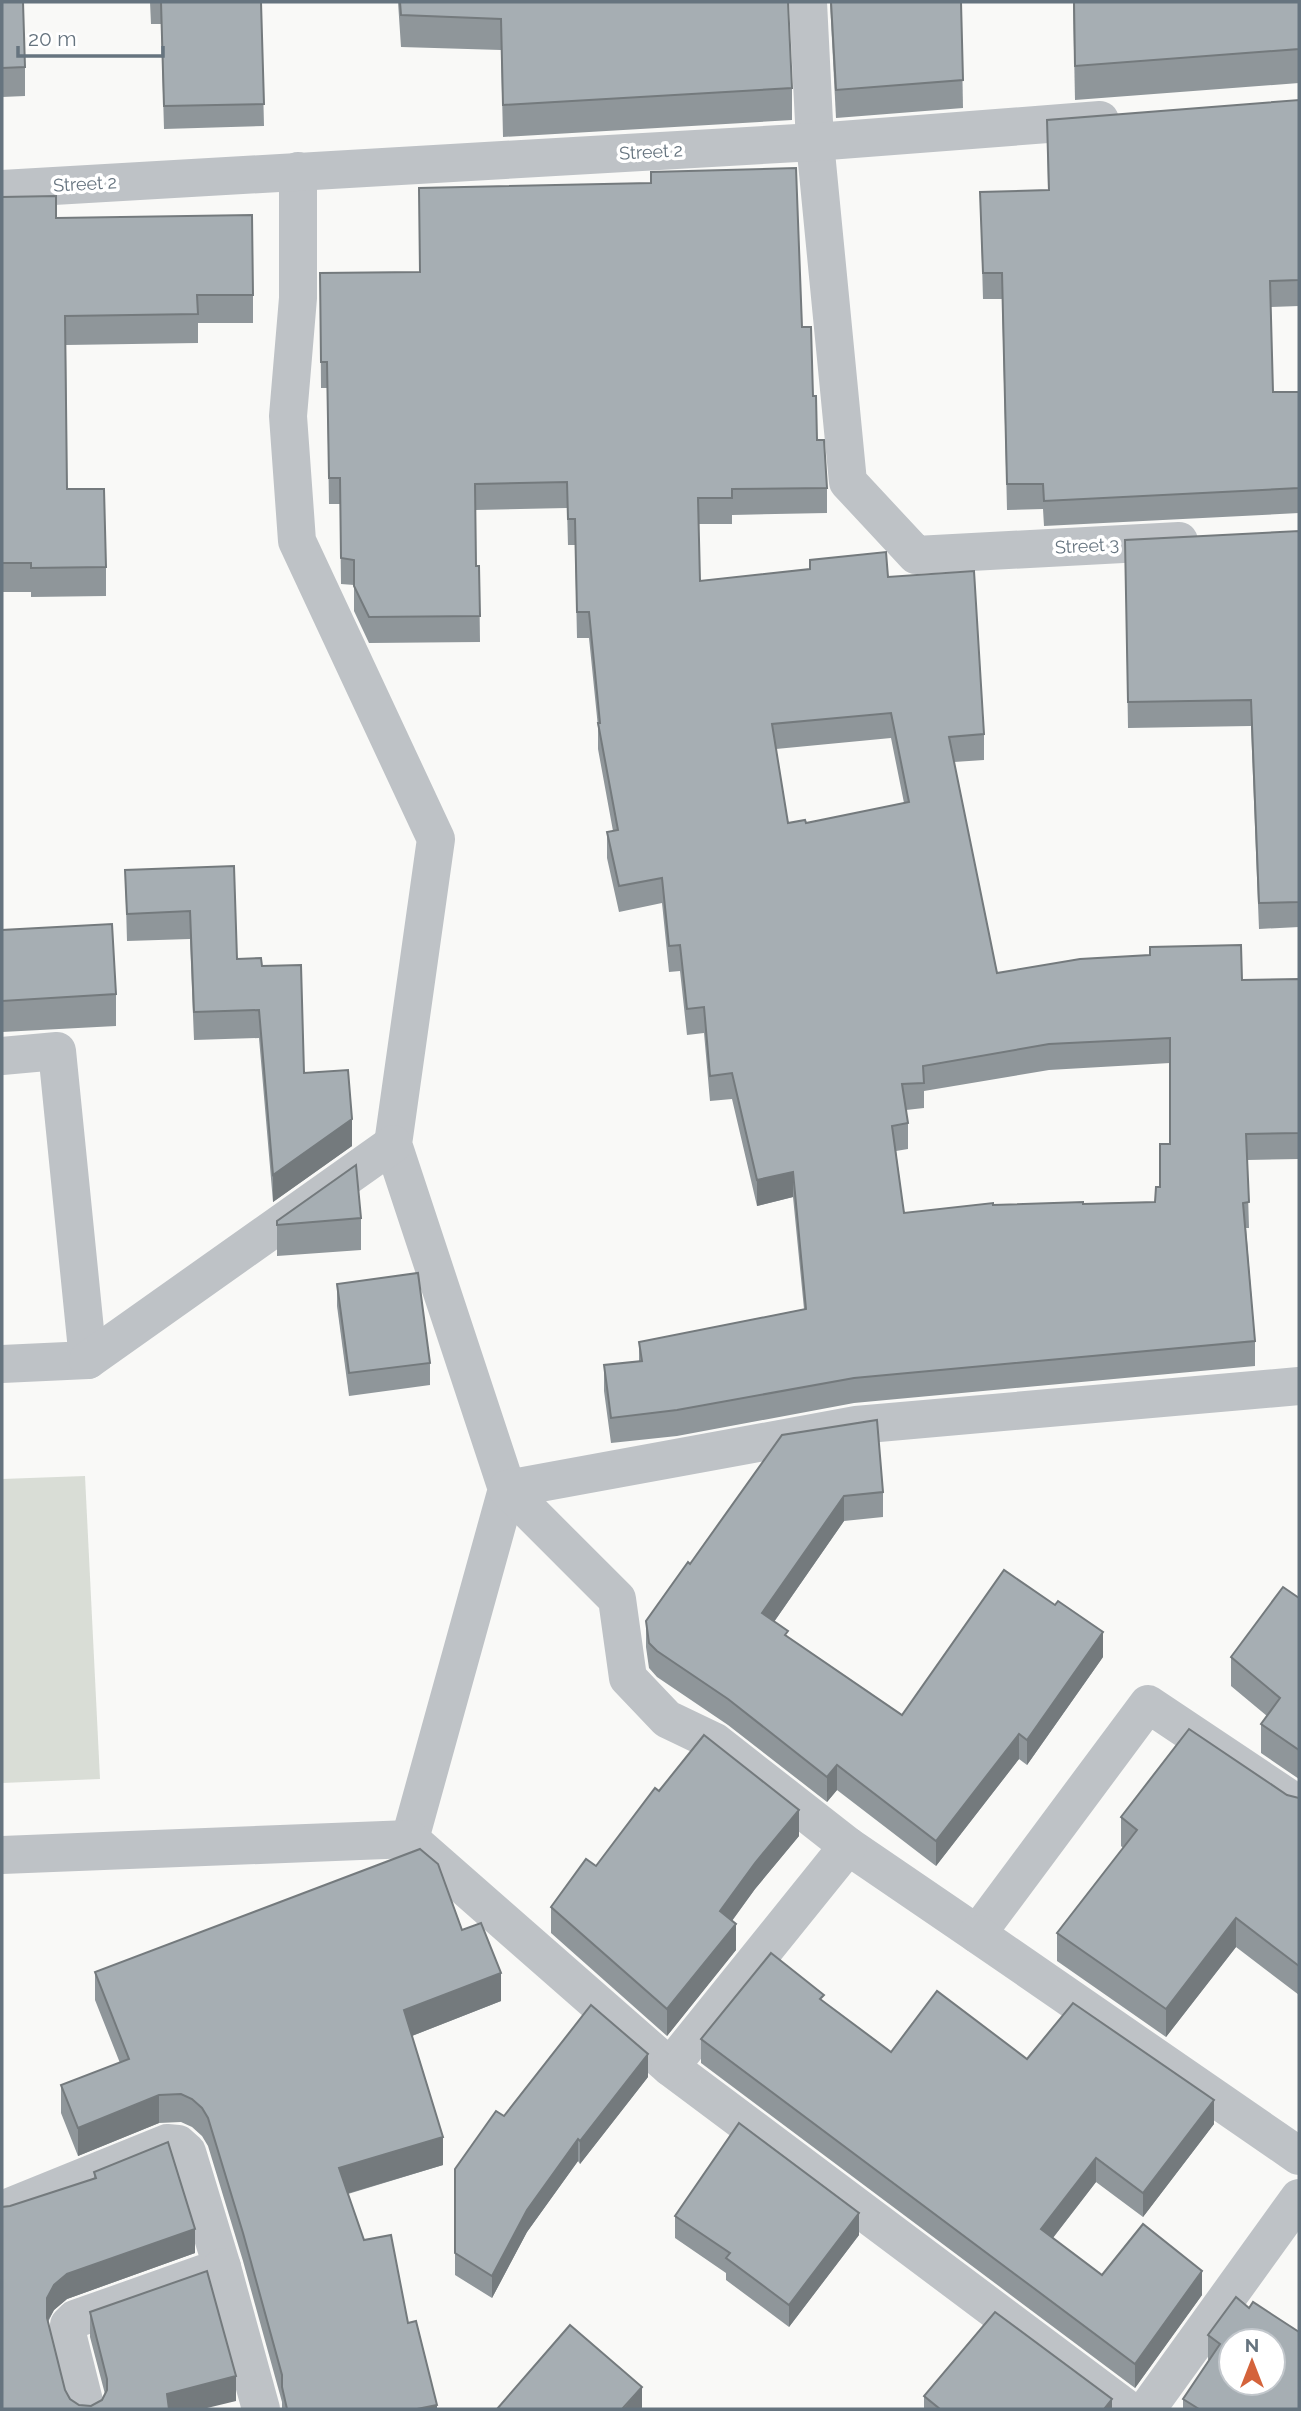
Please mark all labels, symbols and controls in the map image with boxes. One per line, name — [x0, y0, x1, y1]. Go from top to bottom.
scale bar — [18, 14, 163, 58]
text: 20 m — [28, 26, 76, 51]
street label: Street 2 — [619, 139, 683, 164]
street label: Street 2 — [53, 171, 117, 196]
street label: Street 3 — [1054, 533, 1120, 558]
north arrow — [1217, 2327, 1287, 2397]
text: N — [1245, 2334, 1259, 2356]

